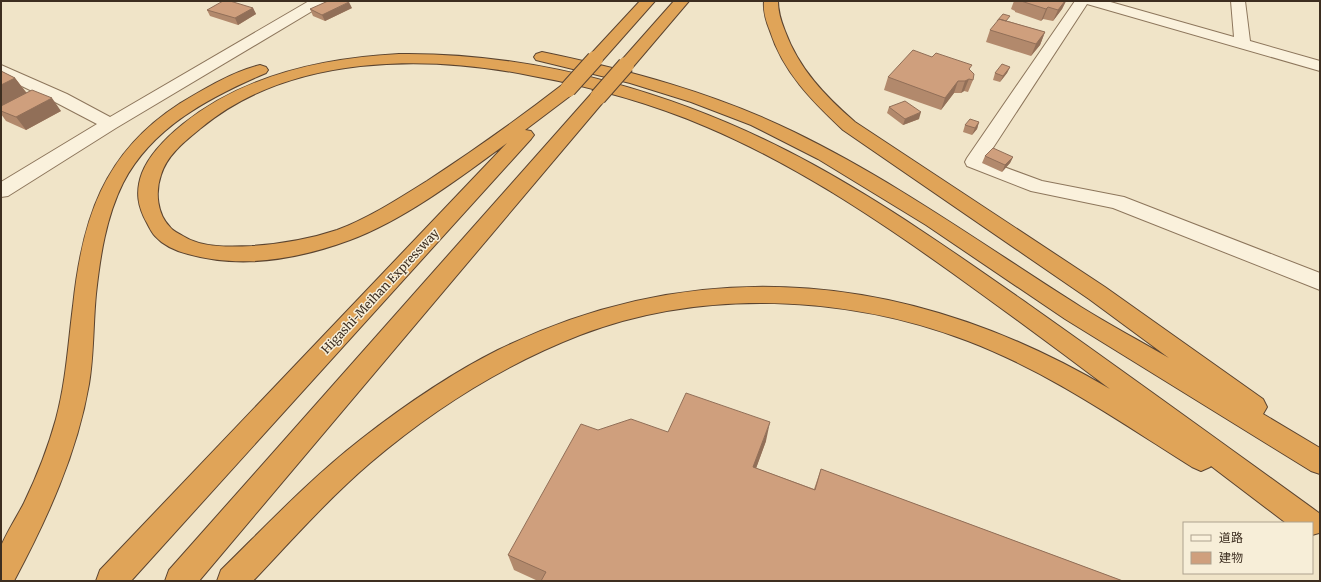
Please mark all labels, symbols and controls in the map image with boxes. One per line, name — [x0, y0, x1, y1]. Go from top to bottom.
street label: Higashi-Meihan Expressway — [318, 225, 442, 357]
legend — [1183, 522, 1313, 574]
text: 道路 — [1219, 530, 1243, 545]
text: 建物 — [1219, 550, 1243, 565]

